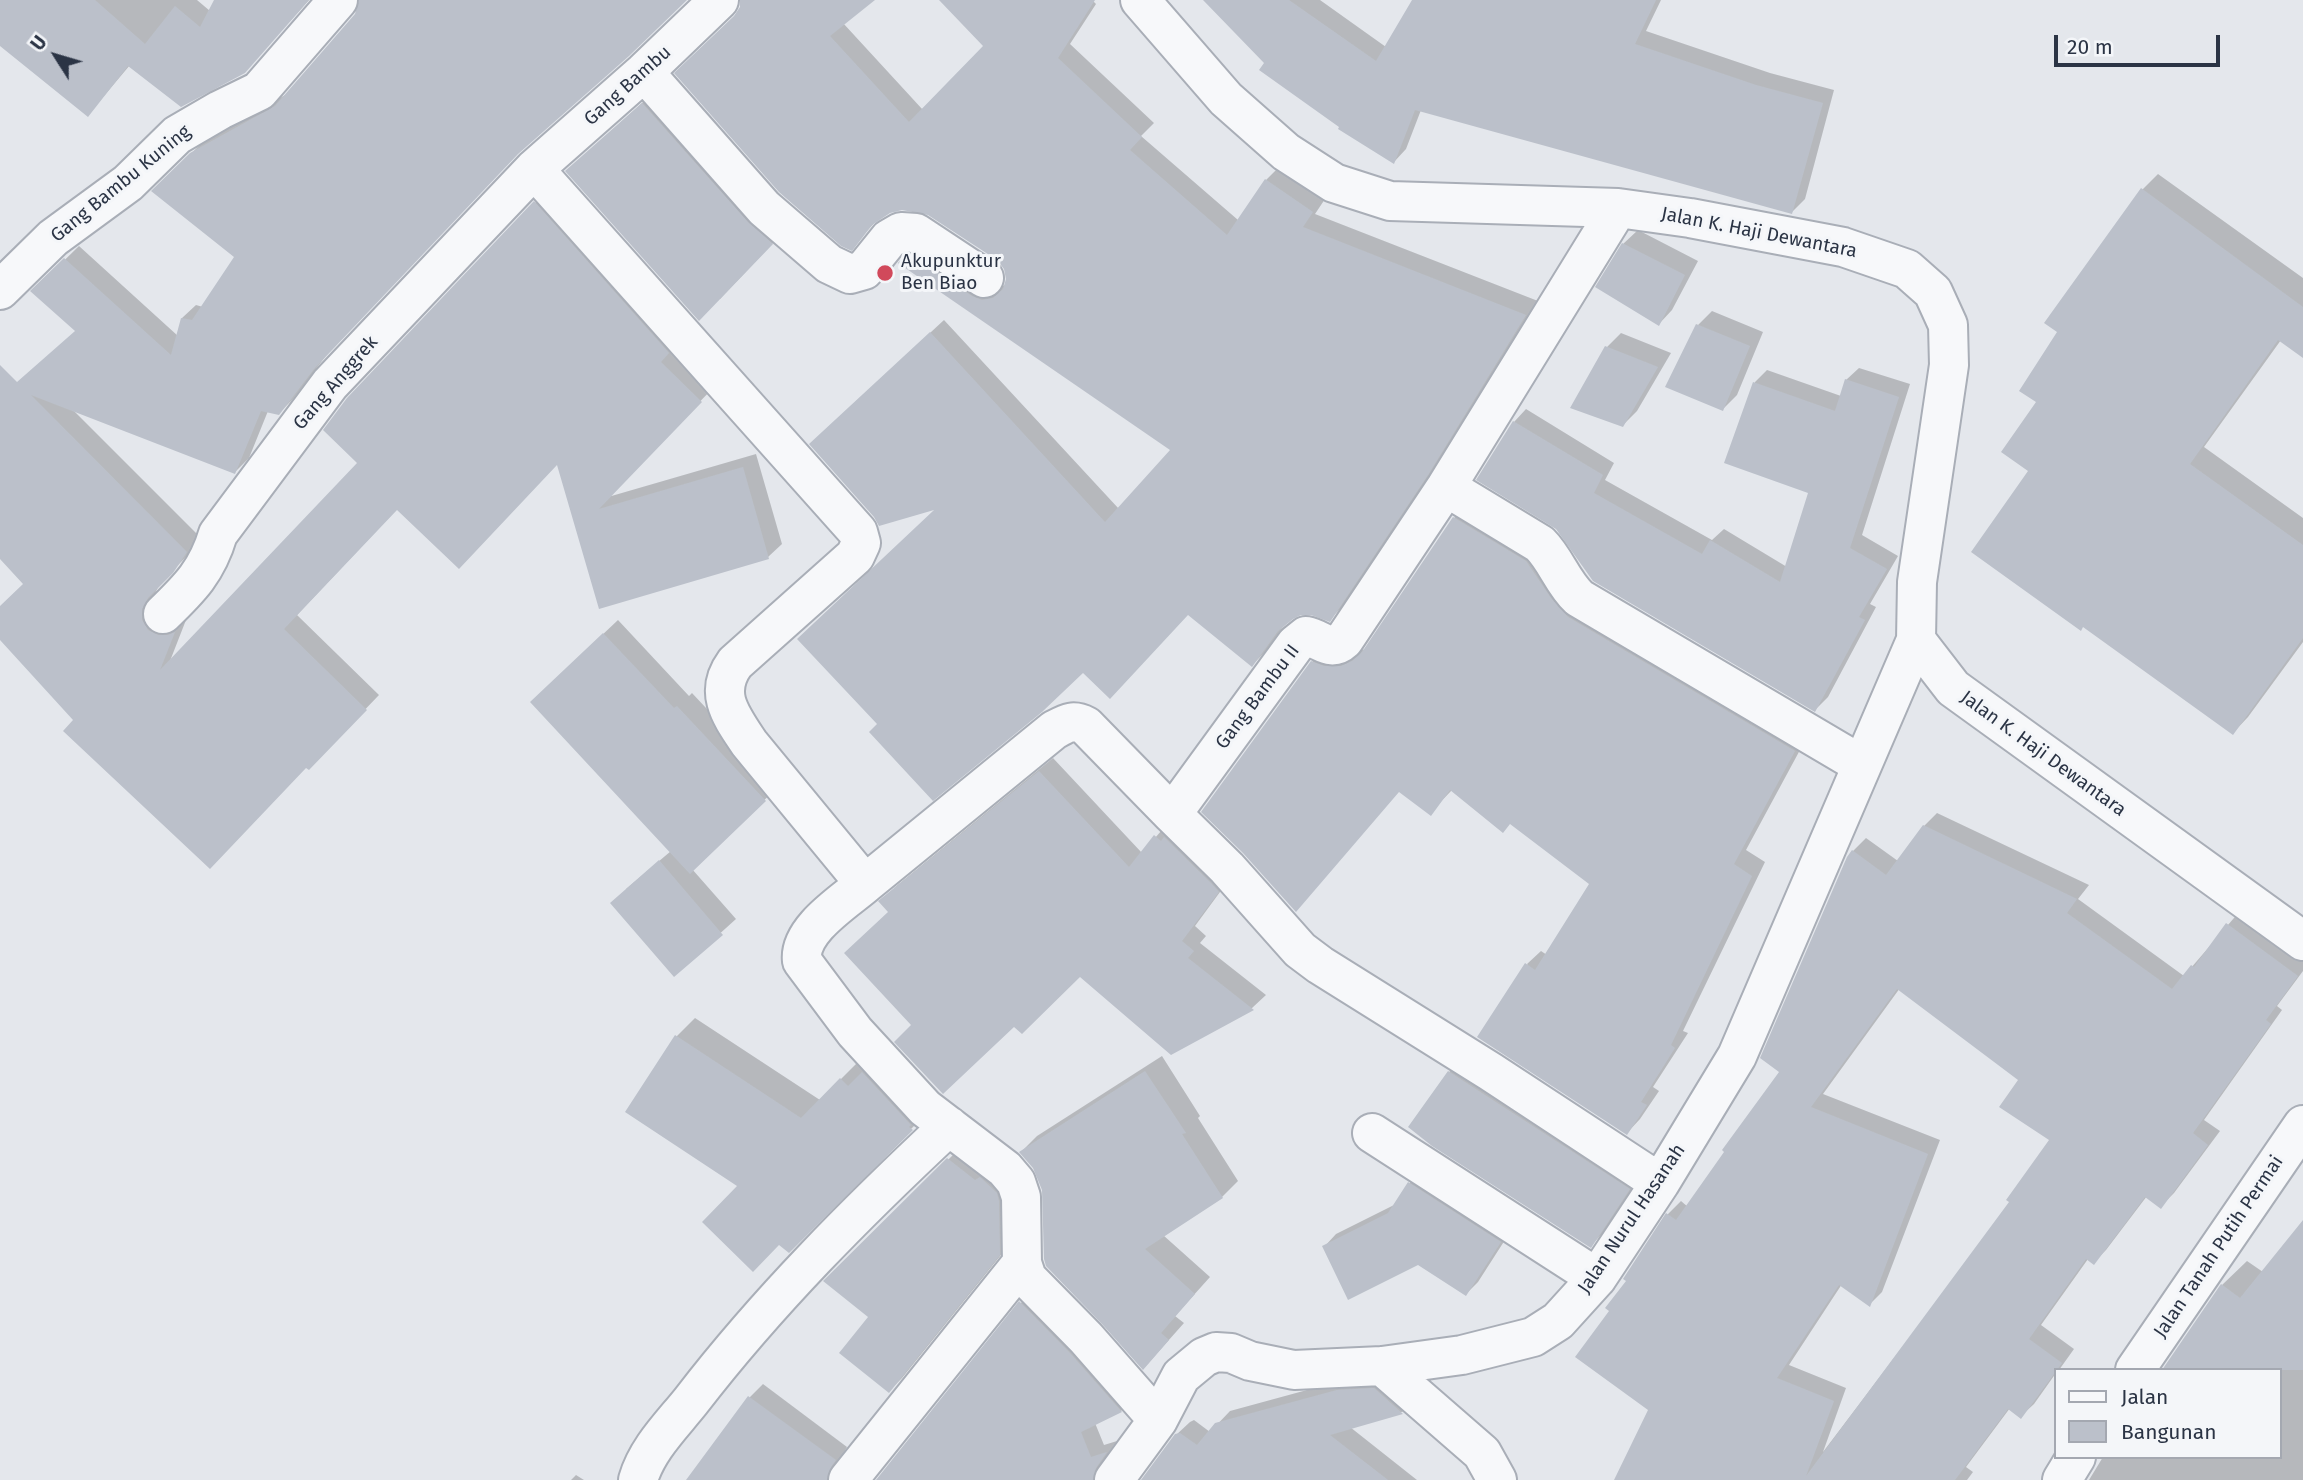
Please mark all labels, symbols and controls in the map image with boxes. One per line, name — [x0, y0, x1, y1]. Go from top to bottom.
north arrow — [21, 21, 91, 91]
scale bar — [2058, 21, 2224, 65]
text: U — [26, 31, 52, 55]
text: 20 m — [2067, 34, 2113, 60]
street label: Gang Bambu — [580, 41, 676, 131]
street label: Gang Bambu Kuning — [46, 121, 196, 247]
street label: Jalan K. Haji Dewantara — [1659, 203, 1859, 263]
place label: Akupunktur Ben Biao — [901, 251, 1001, 295]
marker: Akupunktur Ben Biao — [875, 263, 895, 283]
street label: Gang Anggrek — [289, 331, 383, 435]
street label: Gang Bambu II — [1211, 640, 1305, 754]
street label: Jalan K. Haji Dewantara — [1956, 686, 2130, 822]
street label: Jalan Nurul Hasanah — [1573, 1140, 1691, 1298]
street label: Jalan Tanah Putih Permai — [2149, 1152, 2289, 1342]
legend — [2054, 1368, 2282, 1459]
text: Jalan — [2121, 1384, 2168, 1410]
text: Bangunan — [2121, 1419, 2216, 1445]

